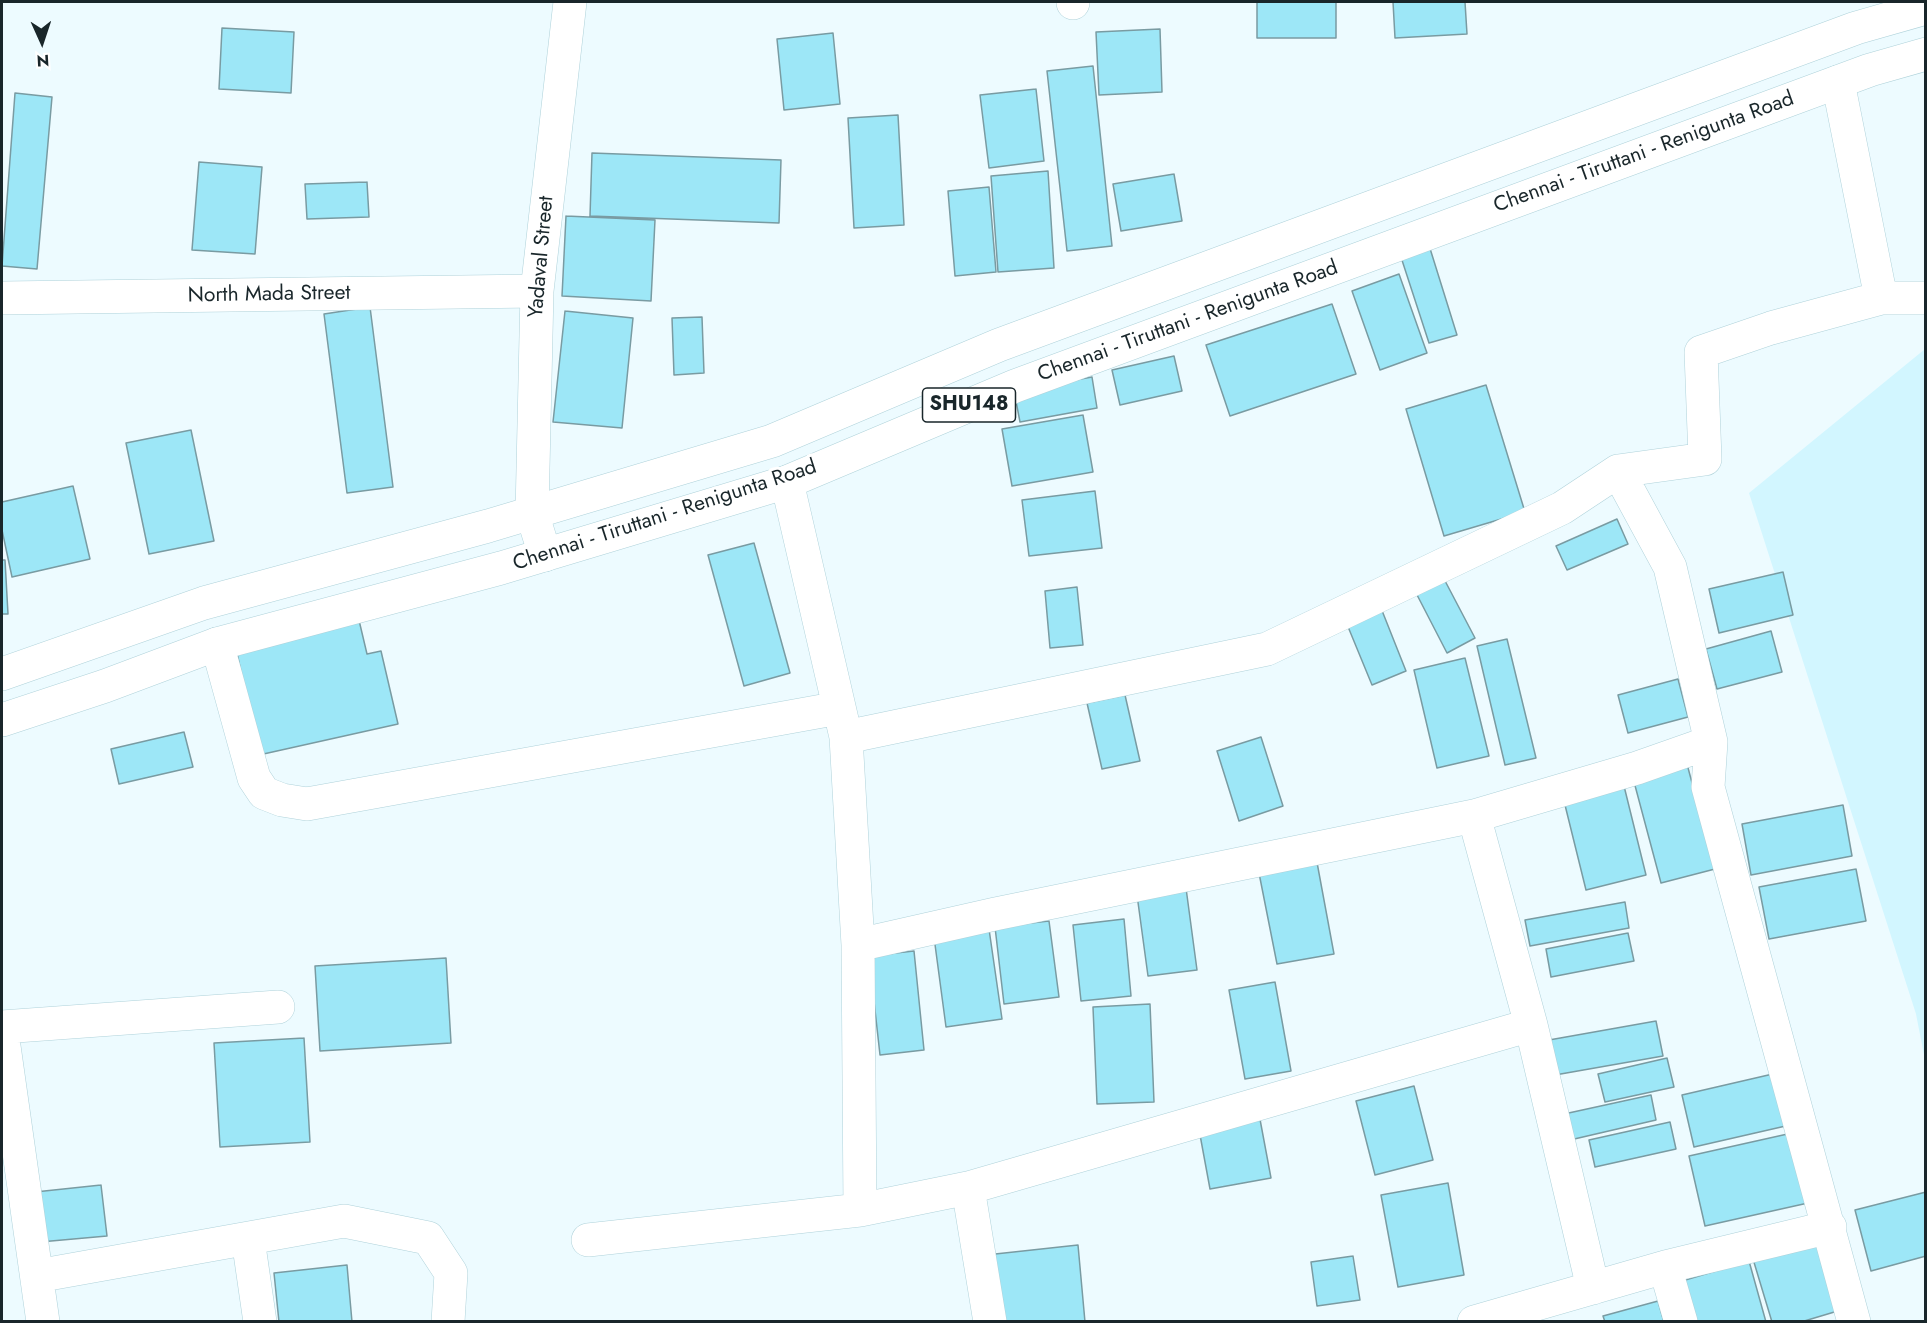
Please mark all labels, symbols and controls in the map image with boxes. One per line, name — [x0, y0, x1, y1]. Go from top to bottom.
north arrow — [12, 12, 72, 72]
text: N — [36, 49, 50, 72]
street label: Chennai - Tiruttani - Renigunta Road — [1490, 87, 1798, 219]
street label: Yadaval Street — [524, 195, 560, 319]
street label: Chennai - Tiruttani - Renigunta Road — [1034, 256, 1342, 388]
street label: North Mada Street — [187, 281, 351, 309]
road number: SHU148 — [922, 388, 1016, 422]
street label: Chennai - Tiruttani - Renigunta Road — [510, 455, 820, 577]

